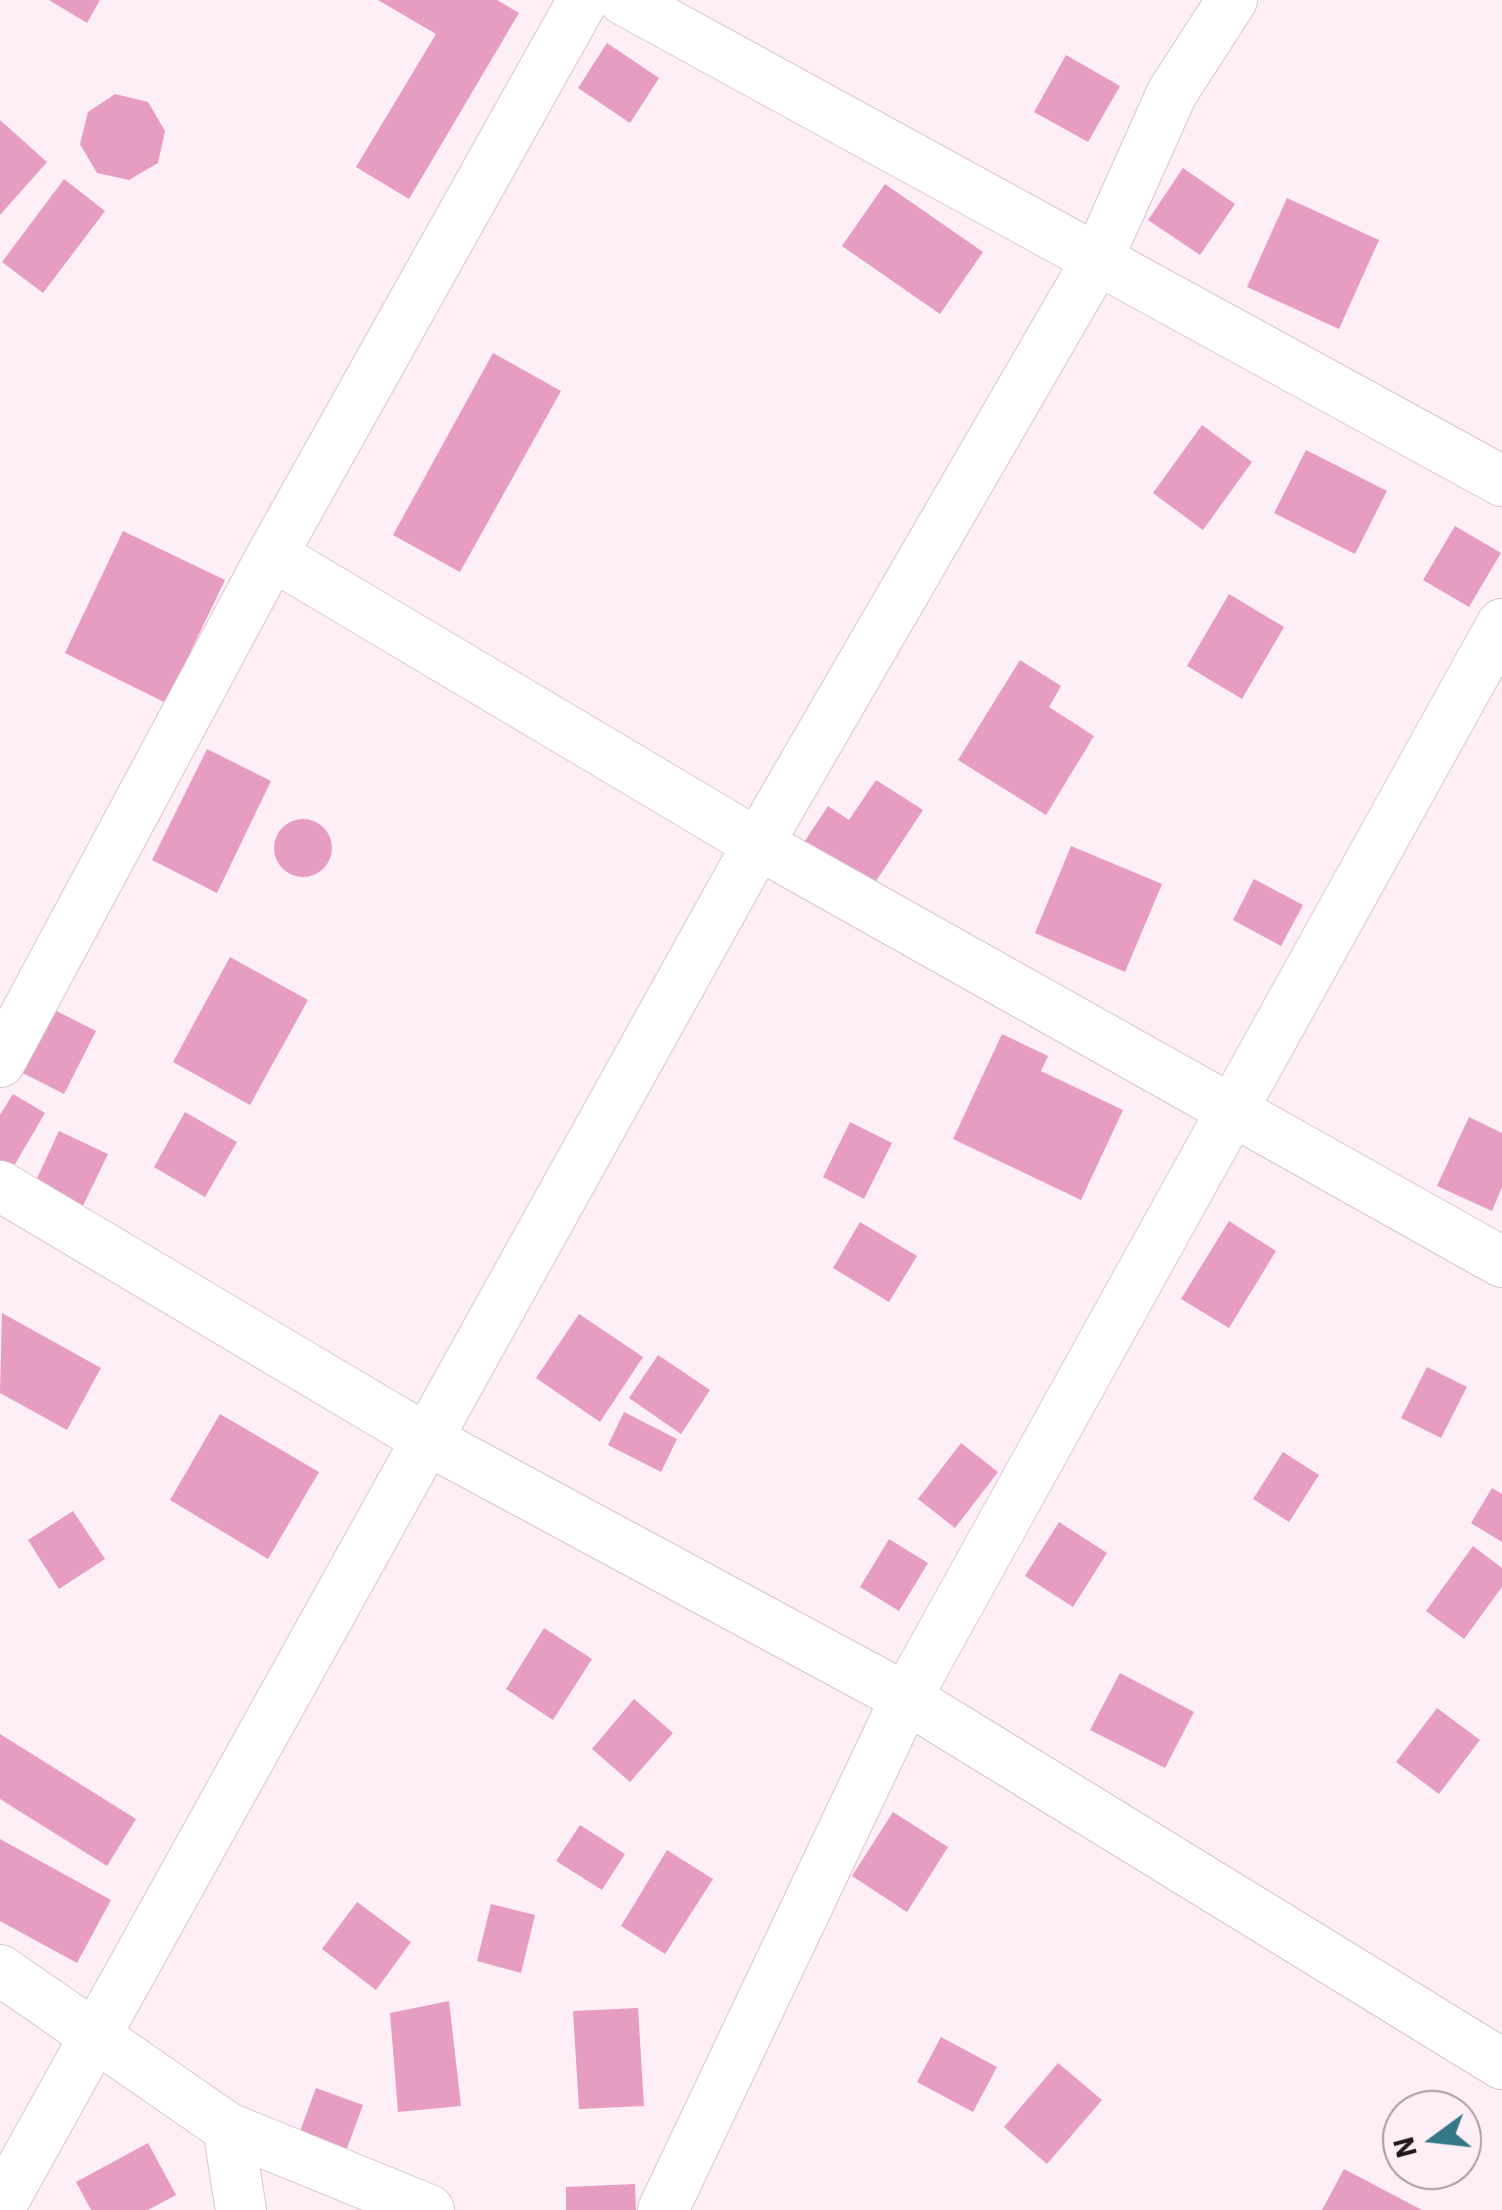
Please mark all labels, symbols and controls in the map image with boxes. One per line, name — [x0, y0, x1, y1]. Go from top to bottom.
north arrow — [1382, 2090, 1482, 2190]
text: N — [1384, 2133, 1425, 2162]

